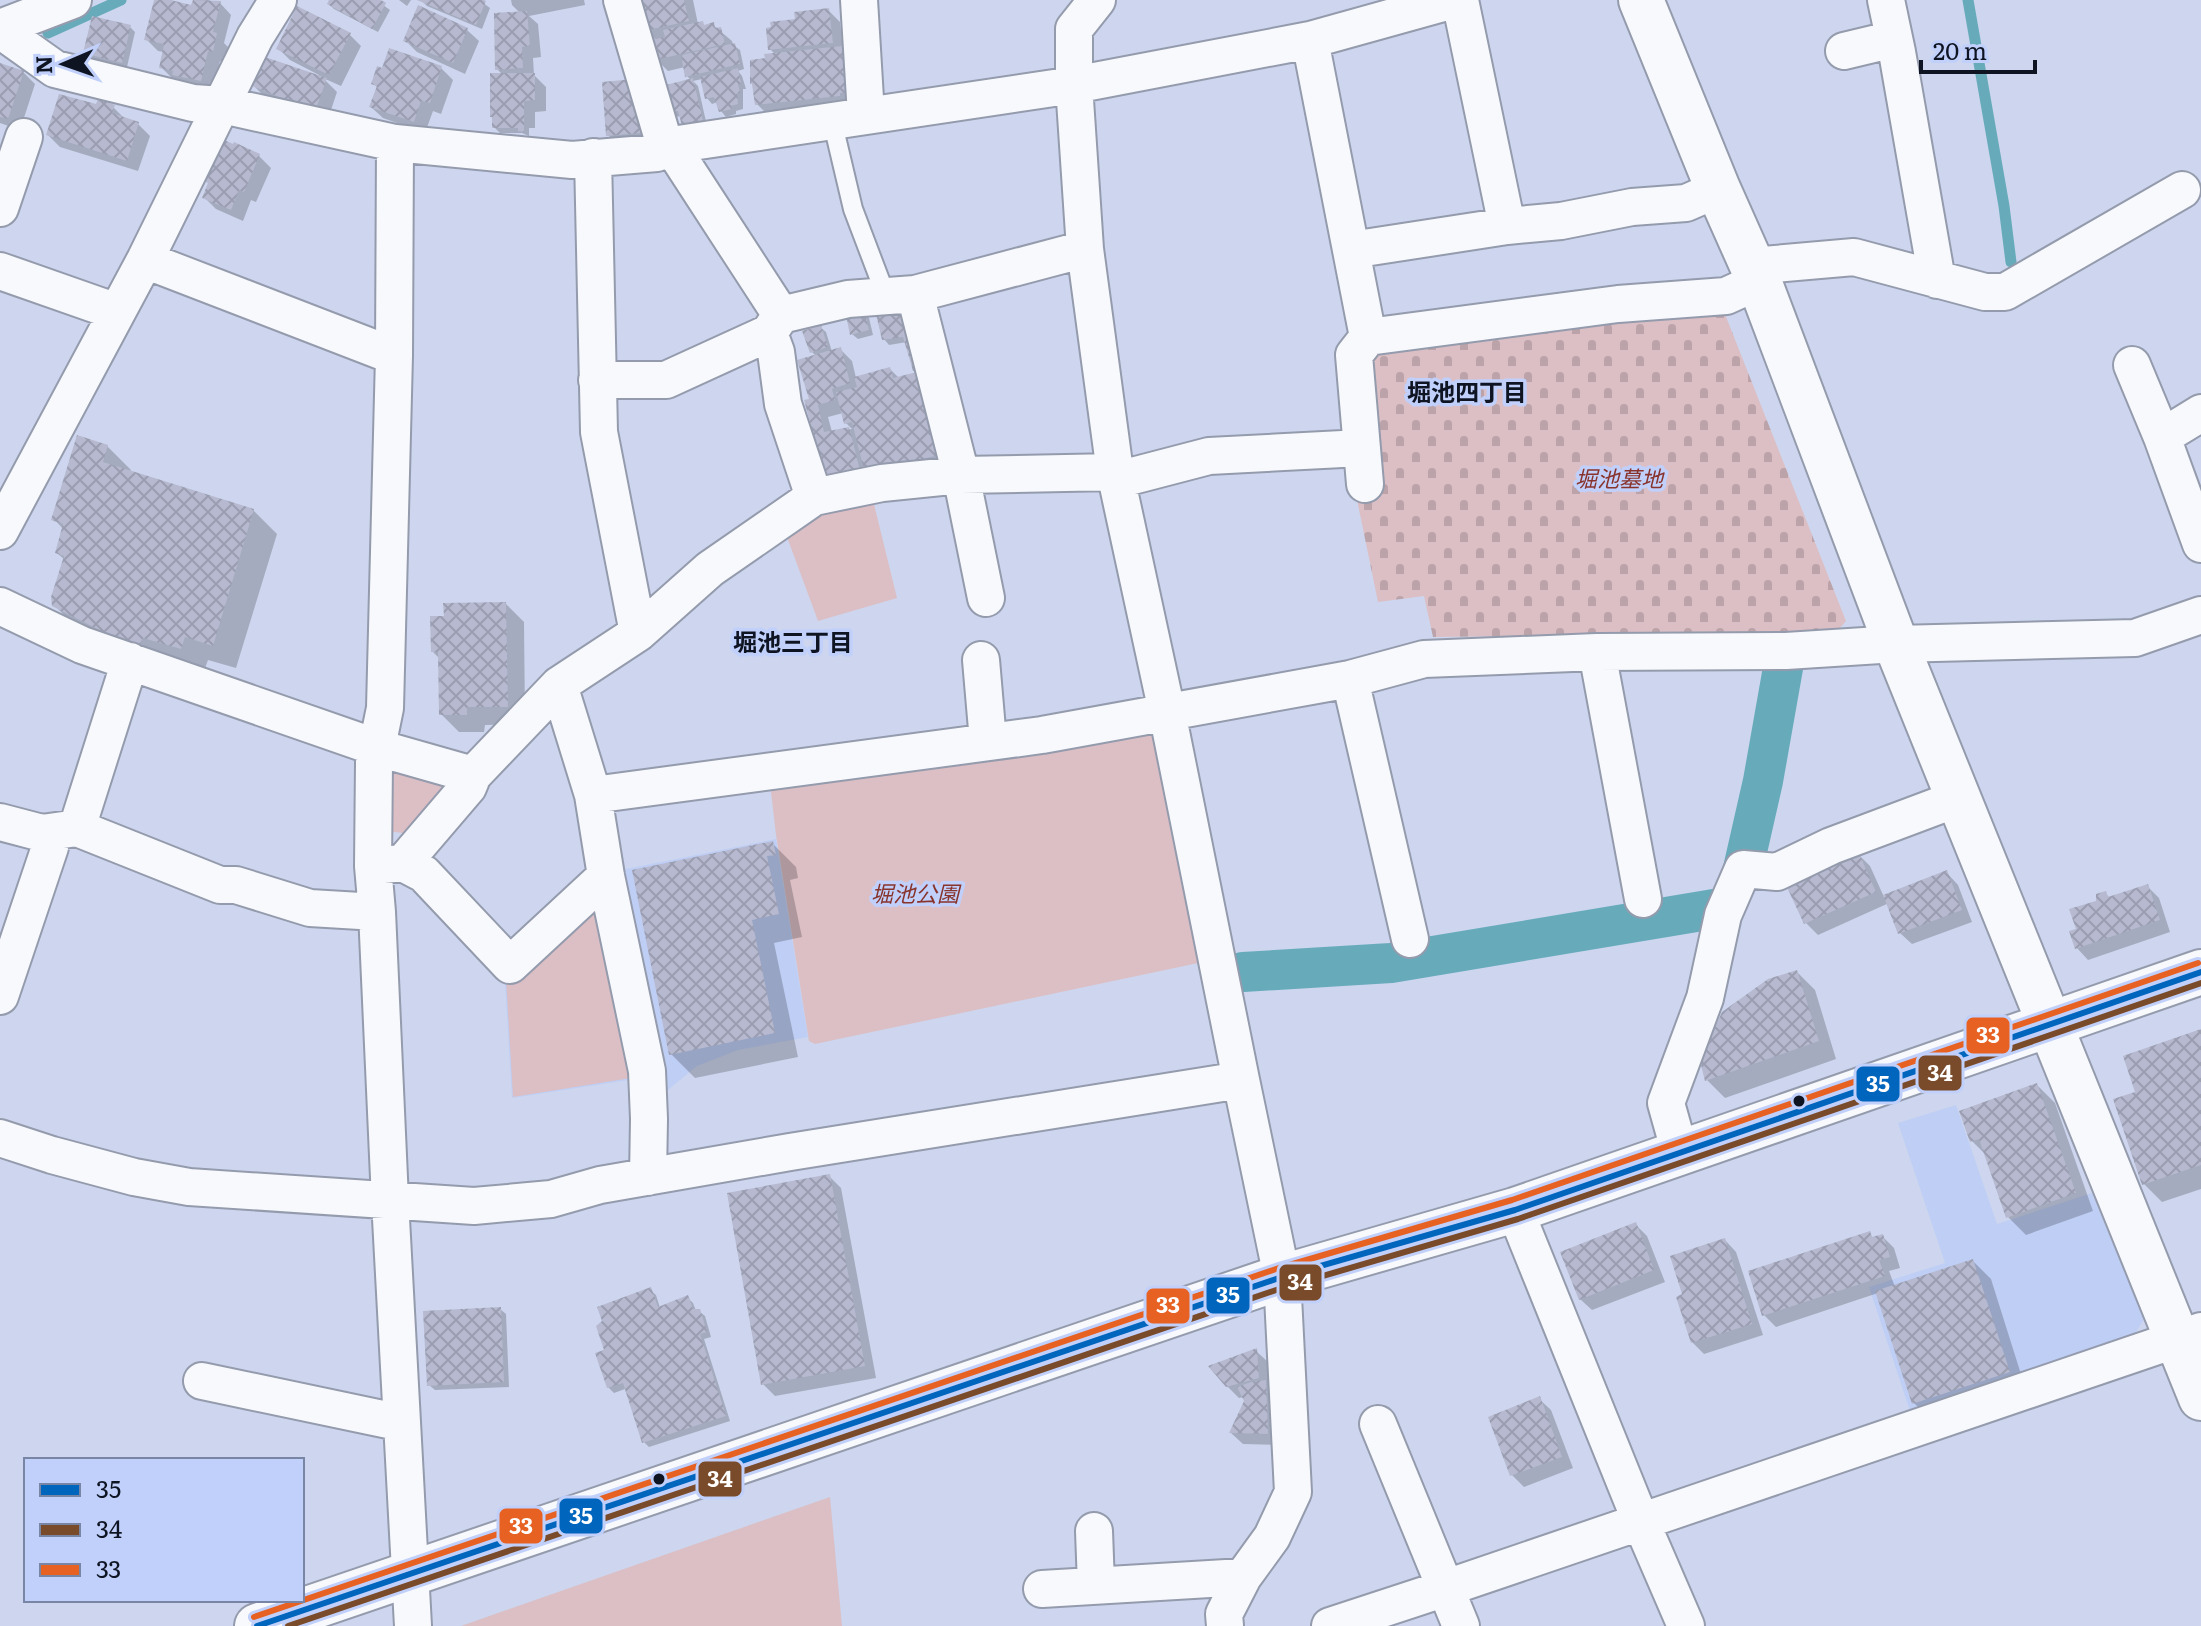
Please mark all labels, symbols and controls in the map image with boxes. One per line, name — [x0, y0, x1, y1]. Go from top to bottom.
north arrow — [24, 24, 104, 104]
scale bar — [1921, 24, 2035, 74]
text: 20 m — [1933, 32, 1987, 67]
text: N — [26, 55, 59, 75]
district label: 堀池四丁目 — [1407, 373, 1527, 408]
park label: 堀池墓地 — [1575, 461, 1665, 494]
district label: 堀池三丁目 — [733, 623, 853, 658]
park label: 堀池公園 — [871, 876, 962, 909]
line badge: 33 — [1965, 1016, 2011, 1055]
text: 33 — [1976, 1017, 2000, 1050]
line badge: 34 — [1917, 1054, 1963, 1092]
text: 34 — [1927, 1055, 1953, 1088]
line badge: 35 — [1855, 1065, 1901, 1103]
text: 35 — [1866, 1066, 1890, 1099]
unlabelled marker — [1791, 1093, 1807, 1109]
line badge: 34 — [1278, 1263, 1323, 1302]
text: 34 — [1287, 1264, 1313, 1297]
line badge: 35 — [1205, 1276, 1251, 1315]
text: 35 — [1216, 1277, 1240, 1310]
line badge: 33 — [1145, 1287, 1191, 1325]
text: 33 — [1156, 1287, 1180, 1320]
legend — [24, 1458, 304, 1602]
line badge: 34 — [697, 1460, 743, 1498]
text: 34 — [707, 1461, 733, 1494]
text: 35 — [96, 1470, 121, 1505]
unlabelled marker — [651, 1471, 667, 1487]
line badge: 35 — [558, 1497, 604, 1535]
text: 35 — [569, 1498, 593, 1531]
line badge: 33 — [498, 1507, 544, 1545]
text: 33 — [509, 1508, 533, 1541]
text: 34 — [96, 1510, 122, 1545]
text: 33 — [96, 1550, 121, 1585]

